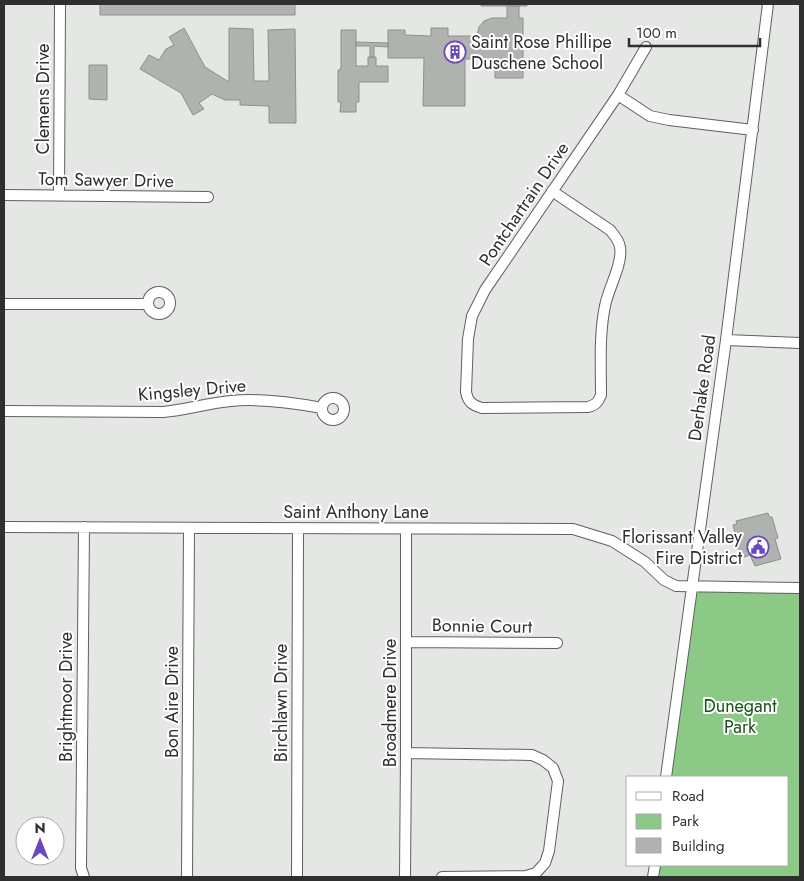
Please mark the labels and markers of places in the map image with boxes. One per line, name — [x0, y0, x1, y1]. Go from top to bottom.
place label: Saint Rose Phillipe Duschene School — [471, 29, 612, 76]
building icon: Saint Rose Phillipe Duschene School — [443, 40, 467, 64]
place label: Florissant Valley Fire District — [622, 524, 743, 571]
public building icon: Florissant Valley Fire District — [746, 535, 770, 559]

